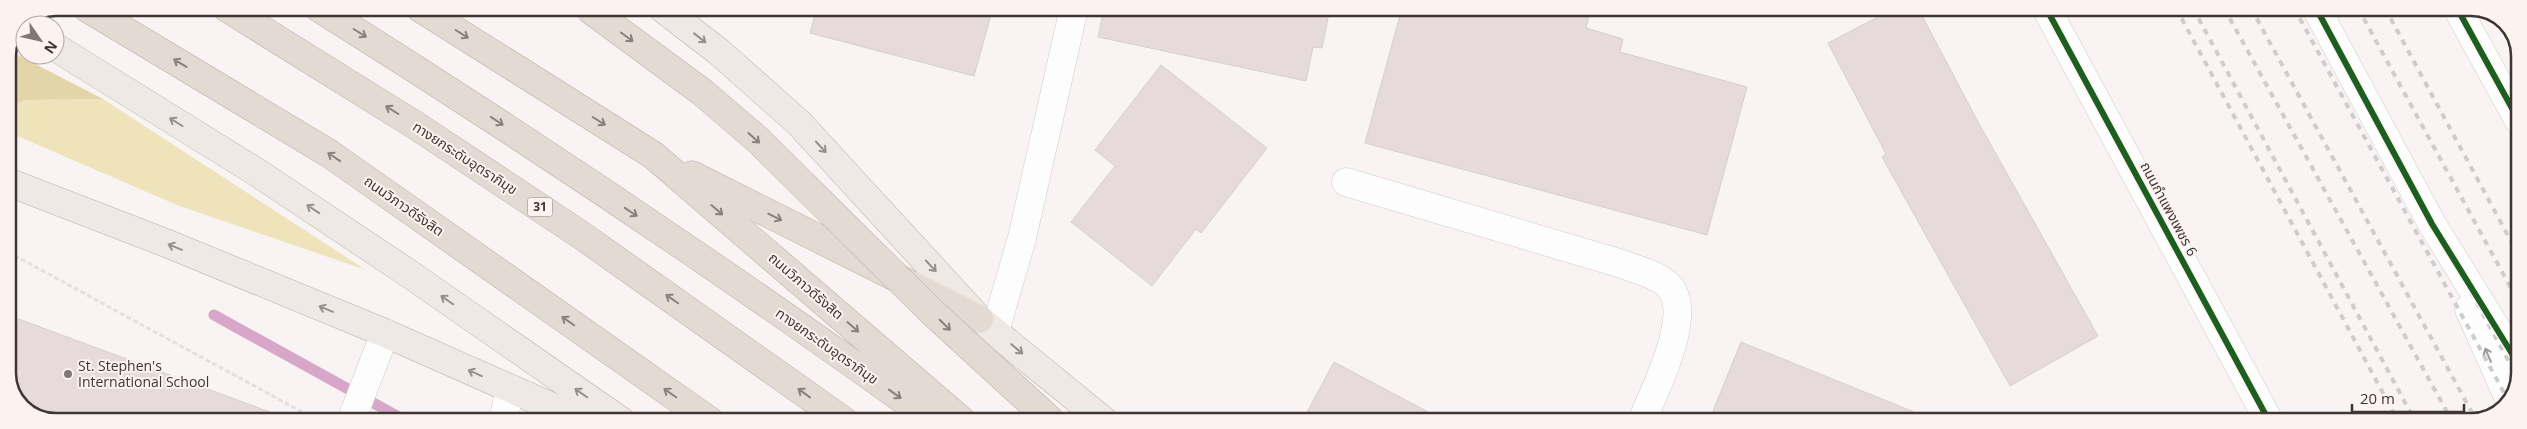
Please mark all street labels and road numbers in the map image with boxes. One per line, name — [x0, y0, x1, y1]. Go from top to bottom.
street label: ทางยกระดับอุตราภิมุข — [409, 117, 521, 199]
street label: ถนนกำแพงเพชร 6 — [2137, 158, 2202, 259]
street label: ถนนวิภาวดีรังสิต — [361, 171, 448, 240]
road number: 31 — [528, 198, 552, 216]
street label: ถนนวิภาวดีรังสิต — [765, 248, 848, 323]
street label: ทางยกระดับอุตราภิมุข — [772, 303, 882, 388]

